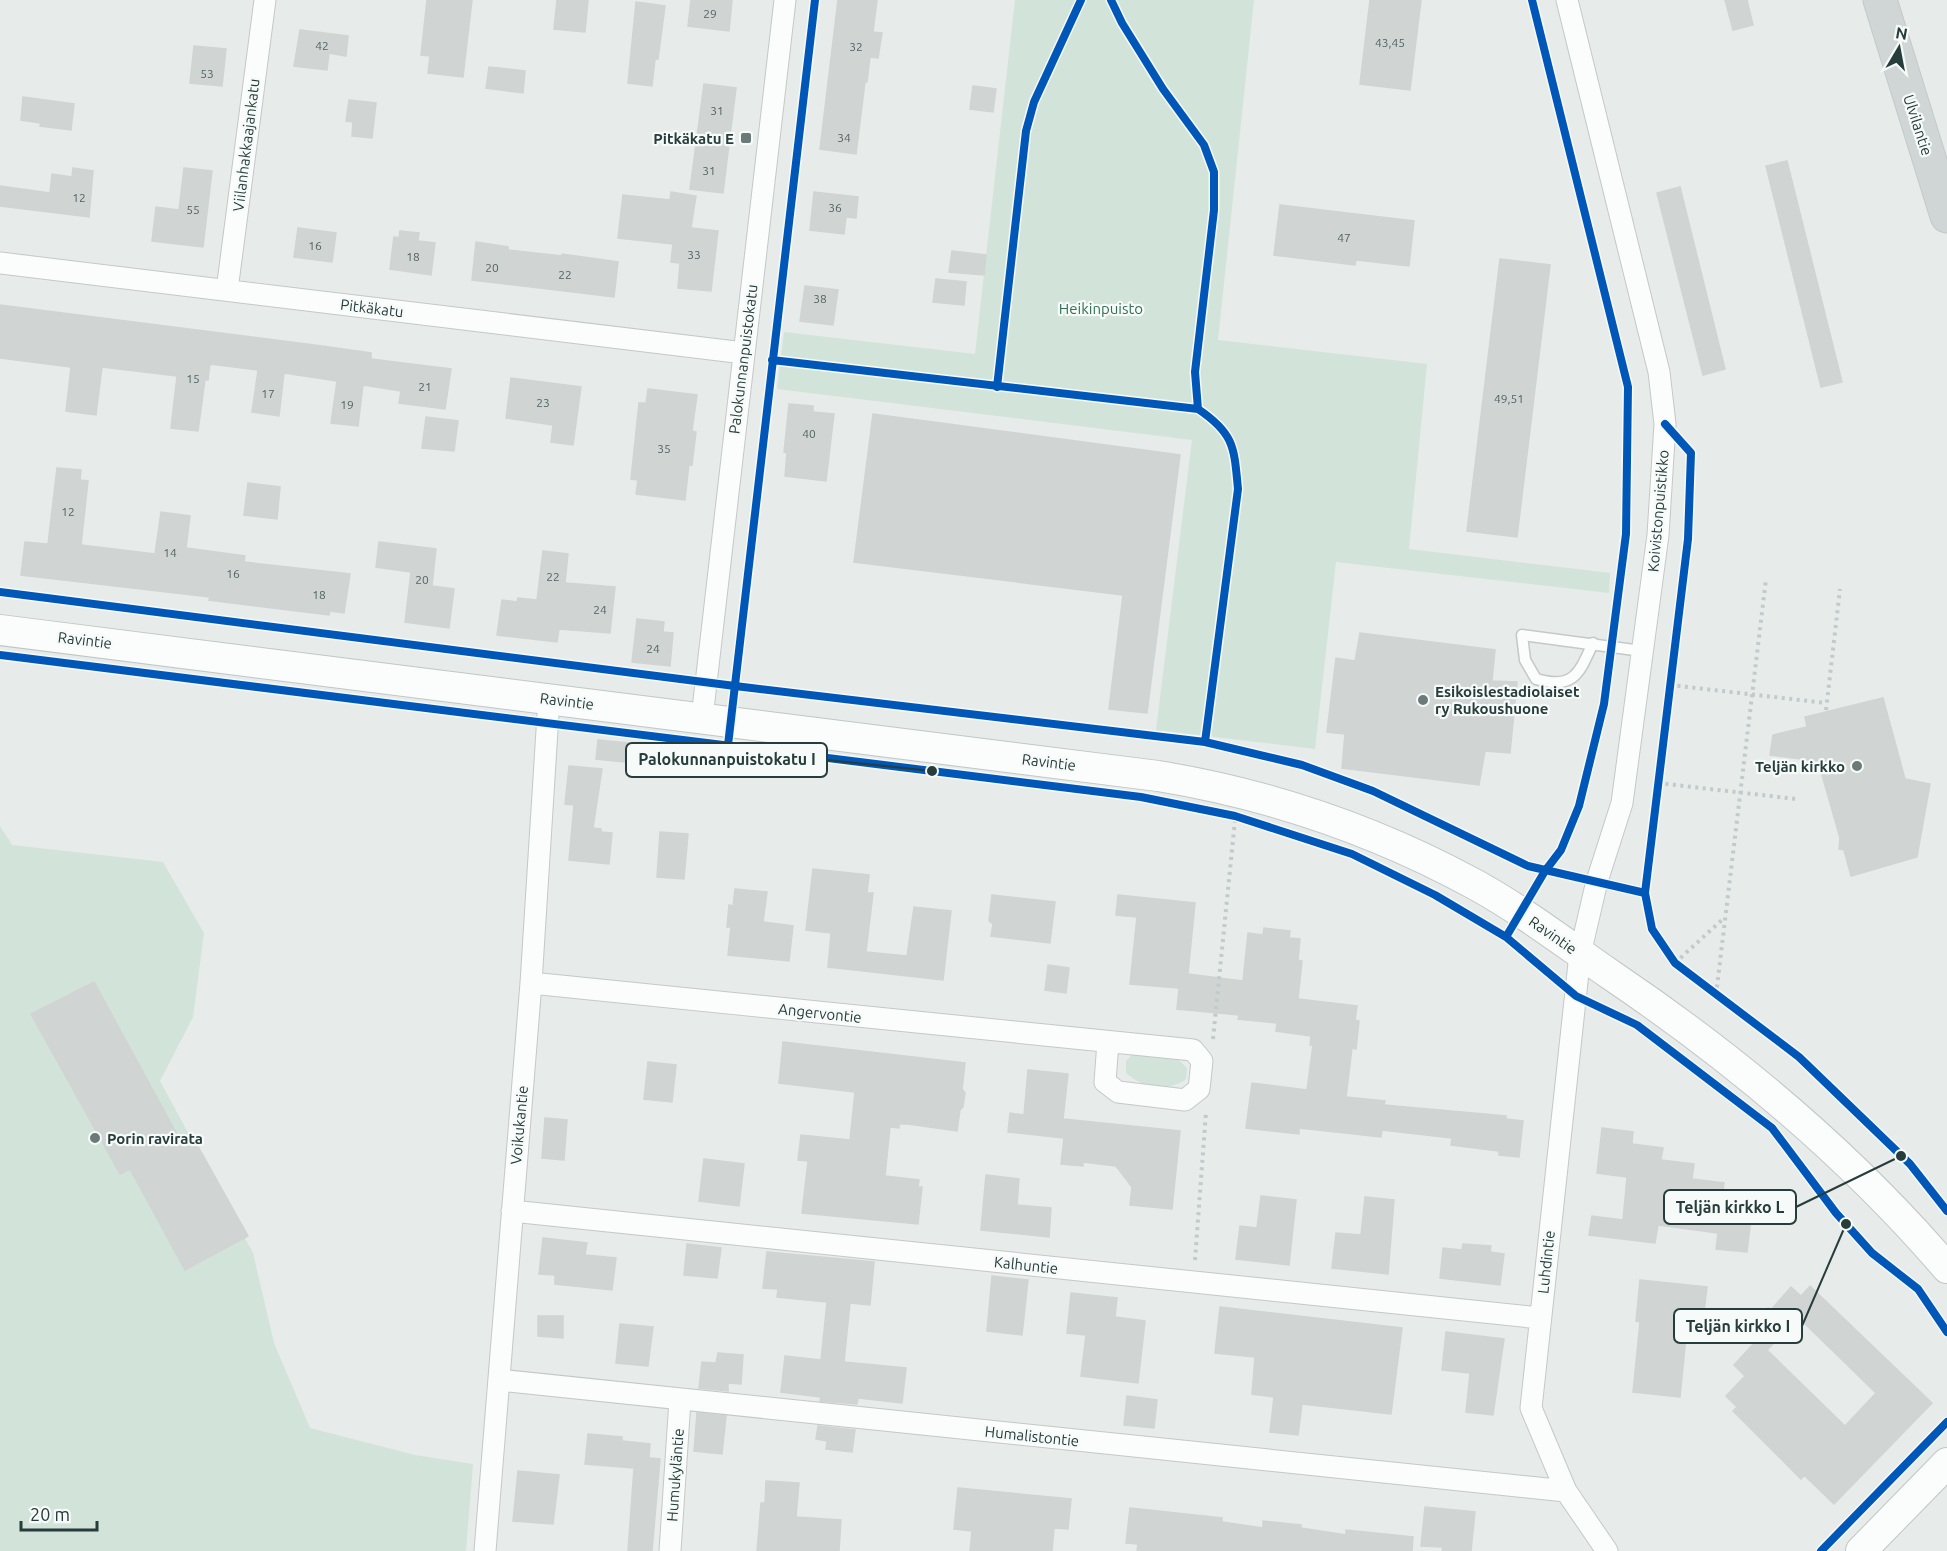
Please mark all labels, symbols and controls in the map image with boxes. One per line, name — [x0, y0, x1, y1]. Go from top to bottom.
house number: 29 — [703, 7, 717, 20]
north arrow — [1869, 18, 1929, 78]
text: N — [1894, 23, 1909, 43]
house number: 43,45 — [1375, 36, 1405, 49]
house number: 42 — [315, 39, 329, 52]
house number: 32 — [849, 40, 863, 53]
house number: 53 — [200, 67, 214, 80]
street label: Viilanhakkaajankatu — [229, 77, 263, 213]
street label: Ulvilantie — [1900, 92, 1936, 158]
house number: 31 — [710, 104, 724, 117]
place label: Pitkäkatu E — [653, 130, 734, 147]
marker: Pitkäkatu E — [739, 131, 753, 145]
house number: 34 — [837, 131, 851, 144]
house number: 31 — [702, 164, 716, 177]
house number: 12 — [72, 191, 86, 204]
house number: 36 — [828, 201, 842, 214]
house number: 55 — [186, 203, 200, 216]
house number: 47 — [1337, 231, 1351, 244]
house number: 16 — [308, 239, 322, 252]
house number: 33 — [687, 248, 701, 261]
house number: 18 — [406, 250, 420, 263]
house number: 20 — [485, 261, 499, 274]
house number: 22 — [558, 268, 572, 281]
street label: Palokunnanpuistokatu — [725, 283, 761, 435]
house number: 38 — [813, 292, 827, 305]
street label: Pitkäkatu — [339, 296, 405, 320]
park label: Heikinpuisto — [1059, 300, 1143, 317]
house number: 15 — [186, 372, 200, 385]
house number: 21 — [418, 380, 432, 393]
house number: 17 — [261, 387, 275, 400]
house number: 49,51 — [1494, 392, 1524, 405]
house number: 23 — [536, 396, 550, 409]
house number: 19 — [340, 398, 354, 411]
house number: 40 — [802, 427, 816, 440]
house number: 35 — [657, 442, 671, 455]
street label: Koivistonpuistikko — [1644, 449, 1672, 573]
house number: 12 — [61, 505, 75, 518]
house number: 14 — [163, 546, 177, 559]
house number: 16 — [226, 567, 240, 580]
house number: 22 — [546, 570, 560, 583]
house number: 20 — [415, 573, 429, 586]
house number: 18 — [312, 588, 326, 601]
house number: 24 — [593, 603, 607, 616]
street label: Ravintie — [57, 628, 113, 652]
house number: 24 — [646, 642, 660, 655]
place label: Esikoislestadiolaiset ry Rukoushuone — [1435, 683, 1580, 717]
street label: Ravintie — [539, 689, 595, 713]
marker: Esikoislestadiolaiset ry Rukoushuone — [1416, 693, 1430, 707]
callout: Palokunnanpuistokatu I — [626, 743, 827, 777]
text: Palokunnanpuistokatu I — [638, 750, 816, 768]
street label: Ravintie — [1021, 750, 1077, 774]
place label: Teljän kirkko — [1755, 758, 1845, 775]
marker: Teljän kirkko — [1850, 759, 1864, 773]
street label: Ravintie — [1526, 912, 1580, 958]
street label: Angervontie — [777, 1000, 863, 1026]
street label: Voikukantie — [507, 1085, 531, 1165]
place label: Porin ravirata — [107, 1130, 203, 1147]
marker: Porin ravirata — [88, 1131, 102, 1145]
callout: Teljän kirkko L — [1664, 1190, 1796, 1224]
text: Teljän kirkko L — [1676, 1198, 1784, 1216]
street label: Luhdintie — [1534, 1229, 1558, 1295]
street label: Kalhuntie — [993, 1253, 1059, 1277]
callout: Teljän kirkko I — [1674, 1309, 1802, 1343]
text: Teljän kirkko I — [1686, 1317, 1790, 1335]
street label: Humalistontie — [984, 1423, 1080, 1449]
street label: Humukyläntie — [663, 1428, 687, 1522]
scale bar — [21, 1494, 98, 1532]
text: 20 m — [30, 1504, 70, 1524]

